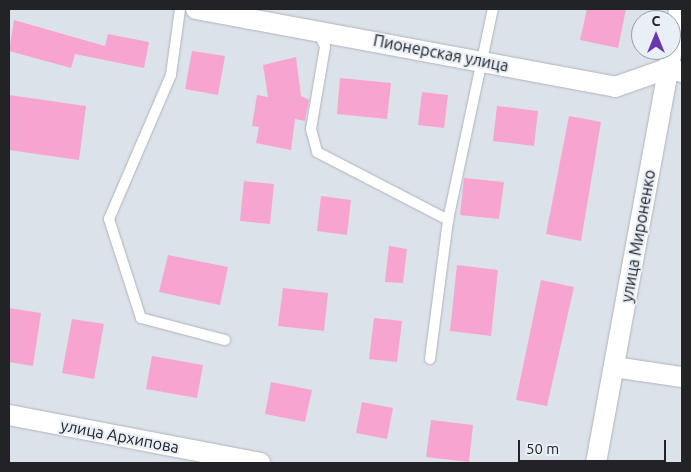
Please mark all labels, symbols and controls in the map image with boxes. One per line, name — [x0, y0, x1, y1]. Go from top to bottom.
north arrow — [631, 10, 681, 60]
text: С — [652, 13, 660, 29]
street label: Пионерская улица — [372, 30, 510, 76]
street label: улица Мироненко — [617, 168, 659, 304]
street label: улица Архипова — [59, 415, 181, 457]
scale bar — [521, 430, 668, 462]
text: 50 m — [526, 440, 559, 457]

